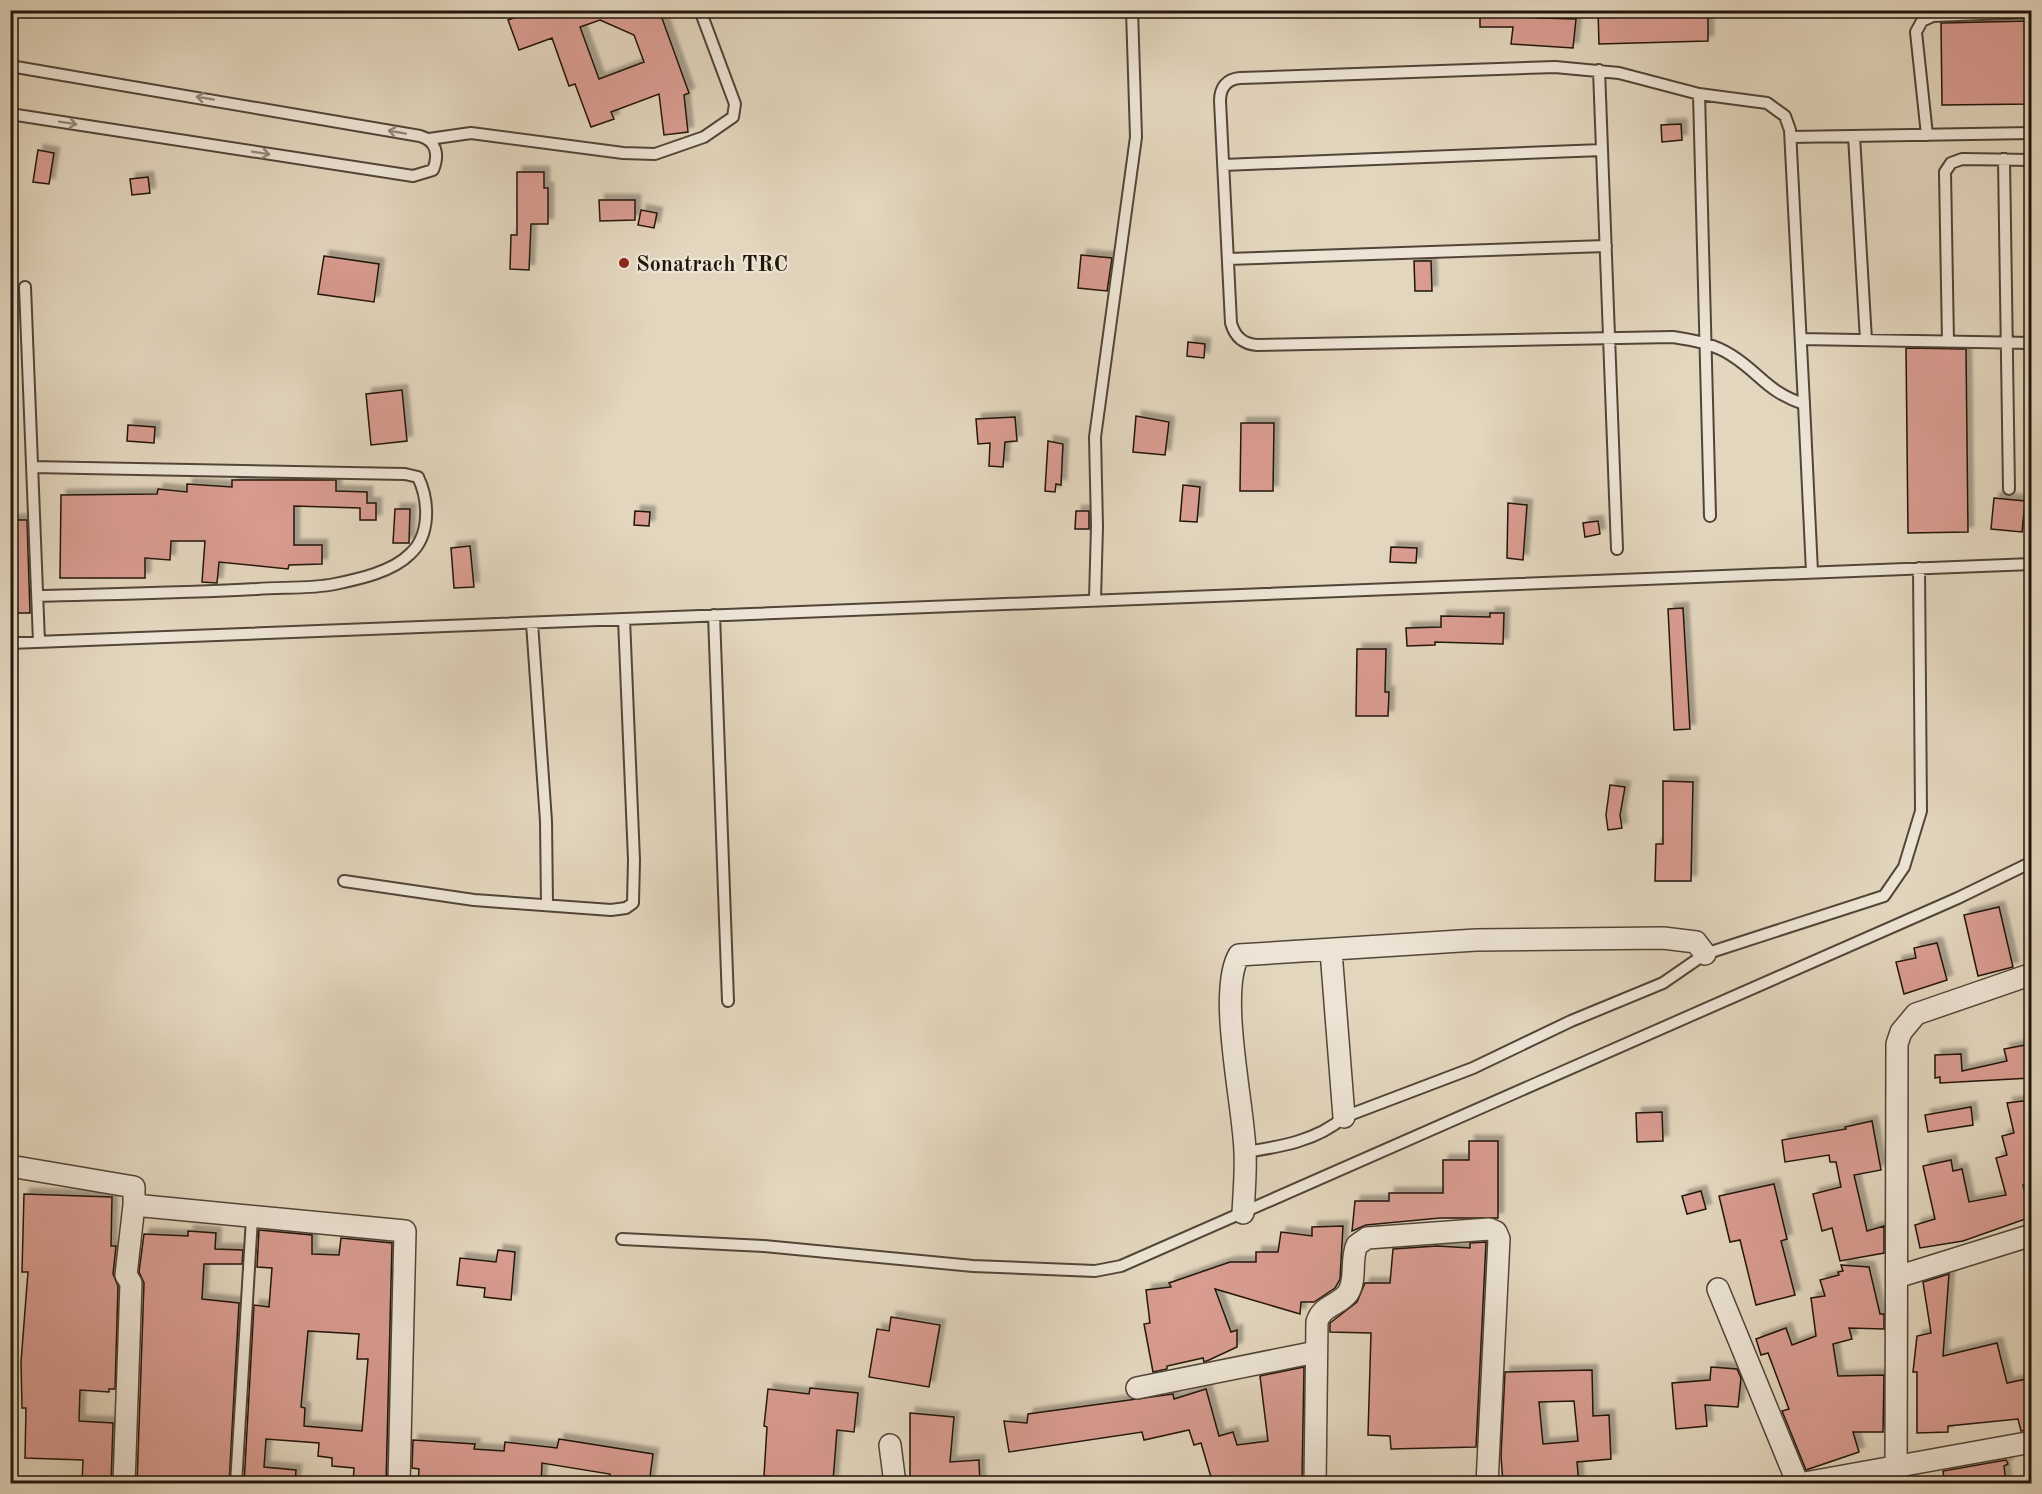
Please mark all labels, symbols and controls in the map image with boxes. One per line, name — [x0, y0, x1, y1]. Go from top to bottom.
one-way arrow — [195, 93, 215, 104]
one-way arrow — [58, 118, 78, 129]
one-way arrow — [387, 126, 407, 137]
one-way arrow — [251, 147, 270, 158]
place label: Sonatrach TRC — [636, 254, 788, 276]
marker: Sonatrach TRC — [617, 256, 631, 270]

